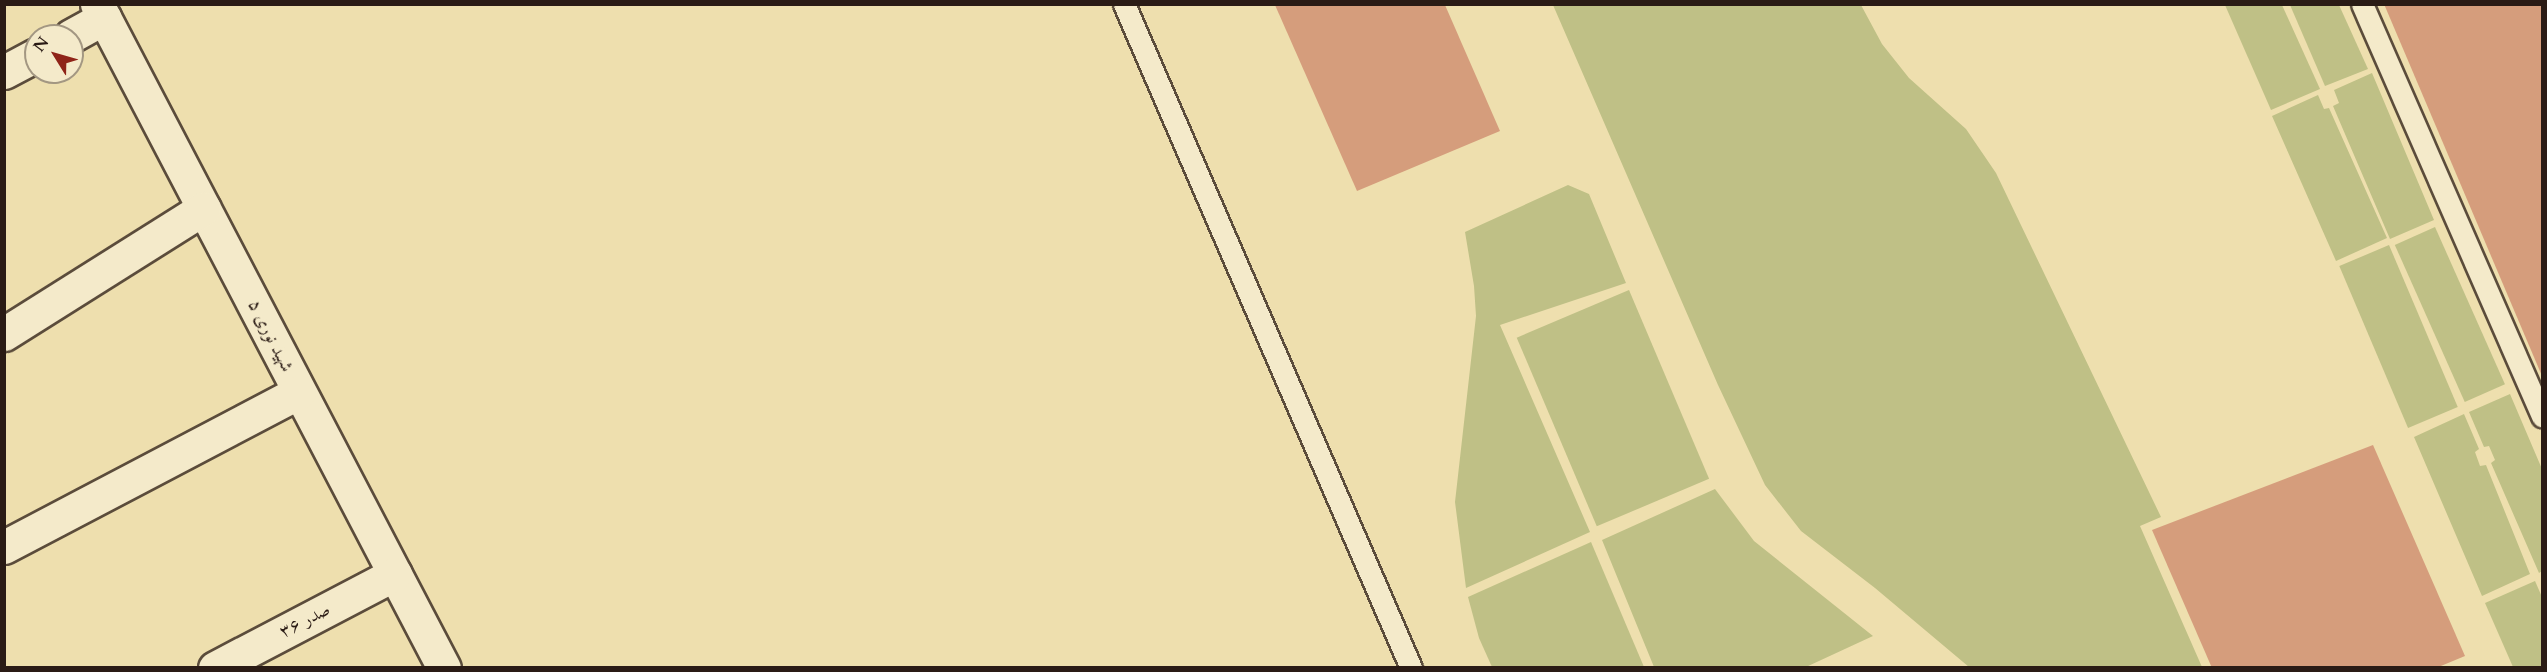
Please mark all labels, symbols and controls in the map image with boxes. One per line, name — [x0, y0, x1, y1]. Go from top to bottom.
north arrow — [24, 24, 84, 84]
text: N — [28, 32, 54, 57]
street label: شهید نوری ۵ — [243, 296, 297, 376]
street label: صدر ۳۶ — [276, 599, 334, 643]

